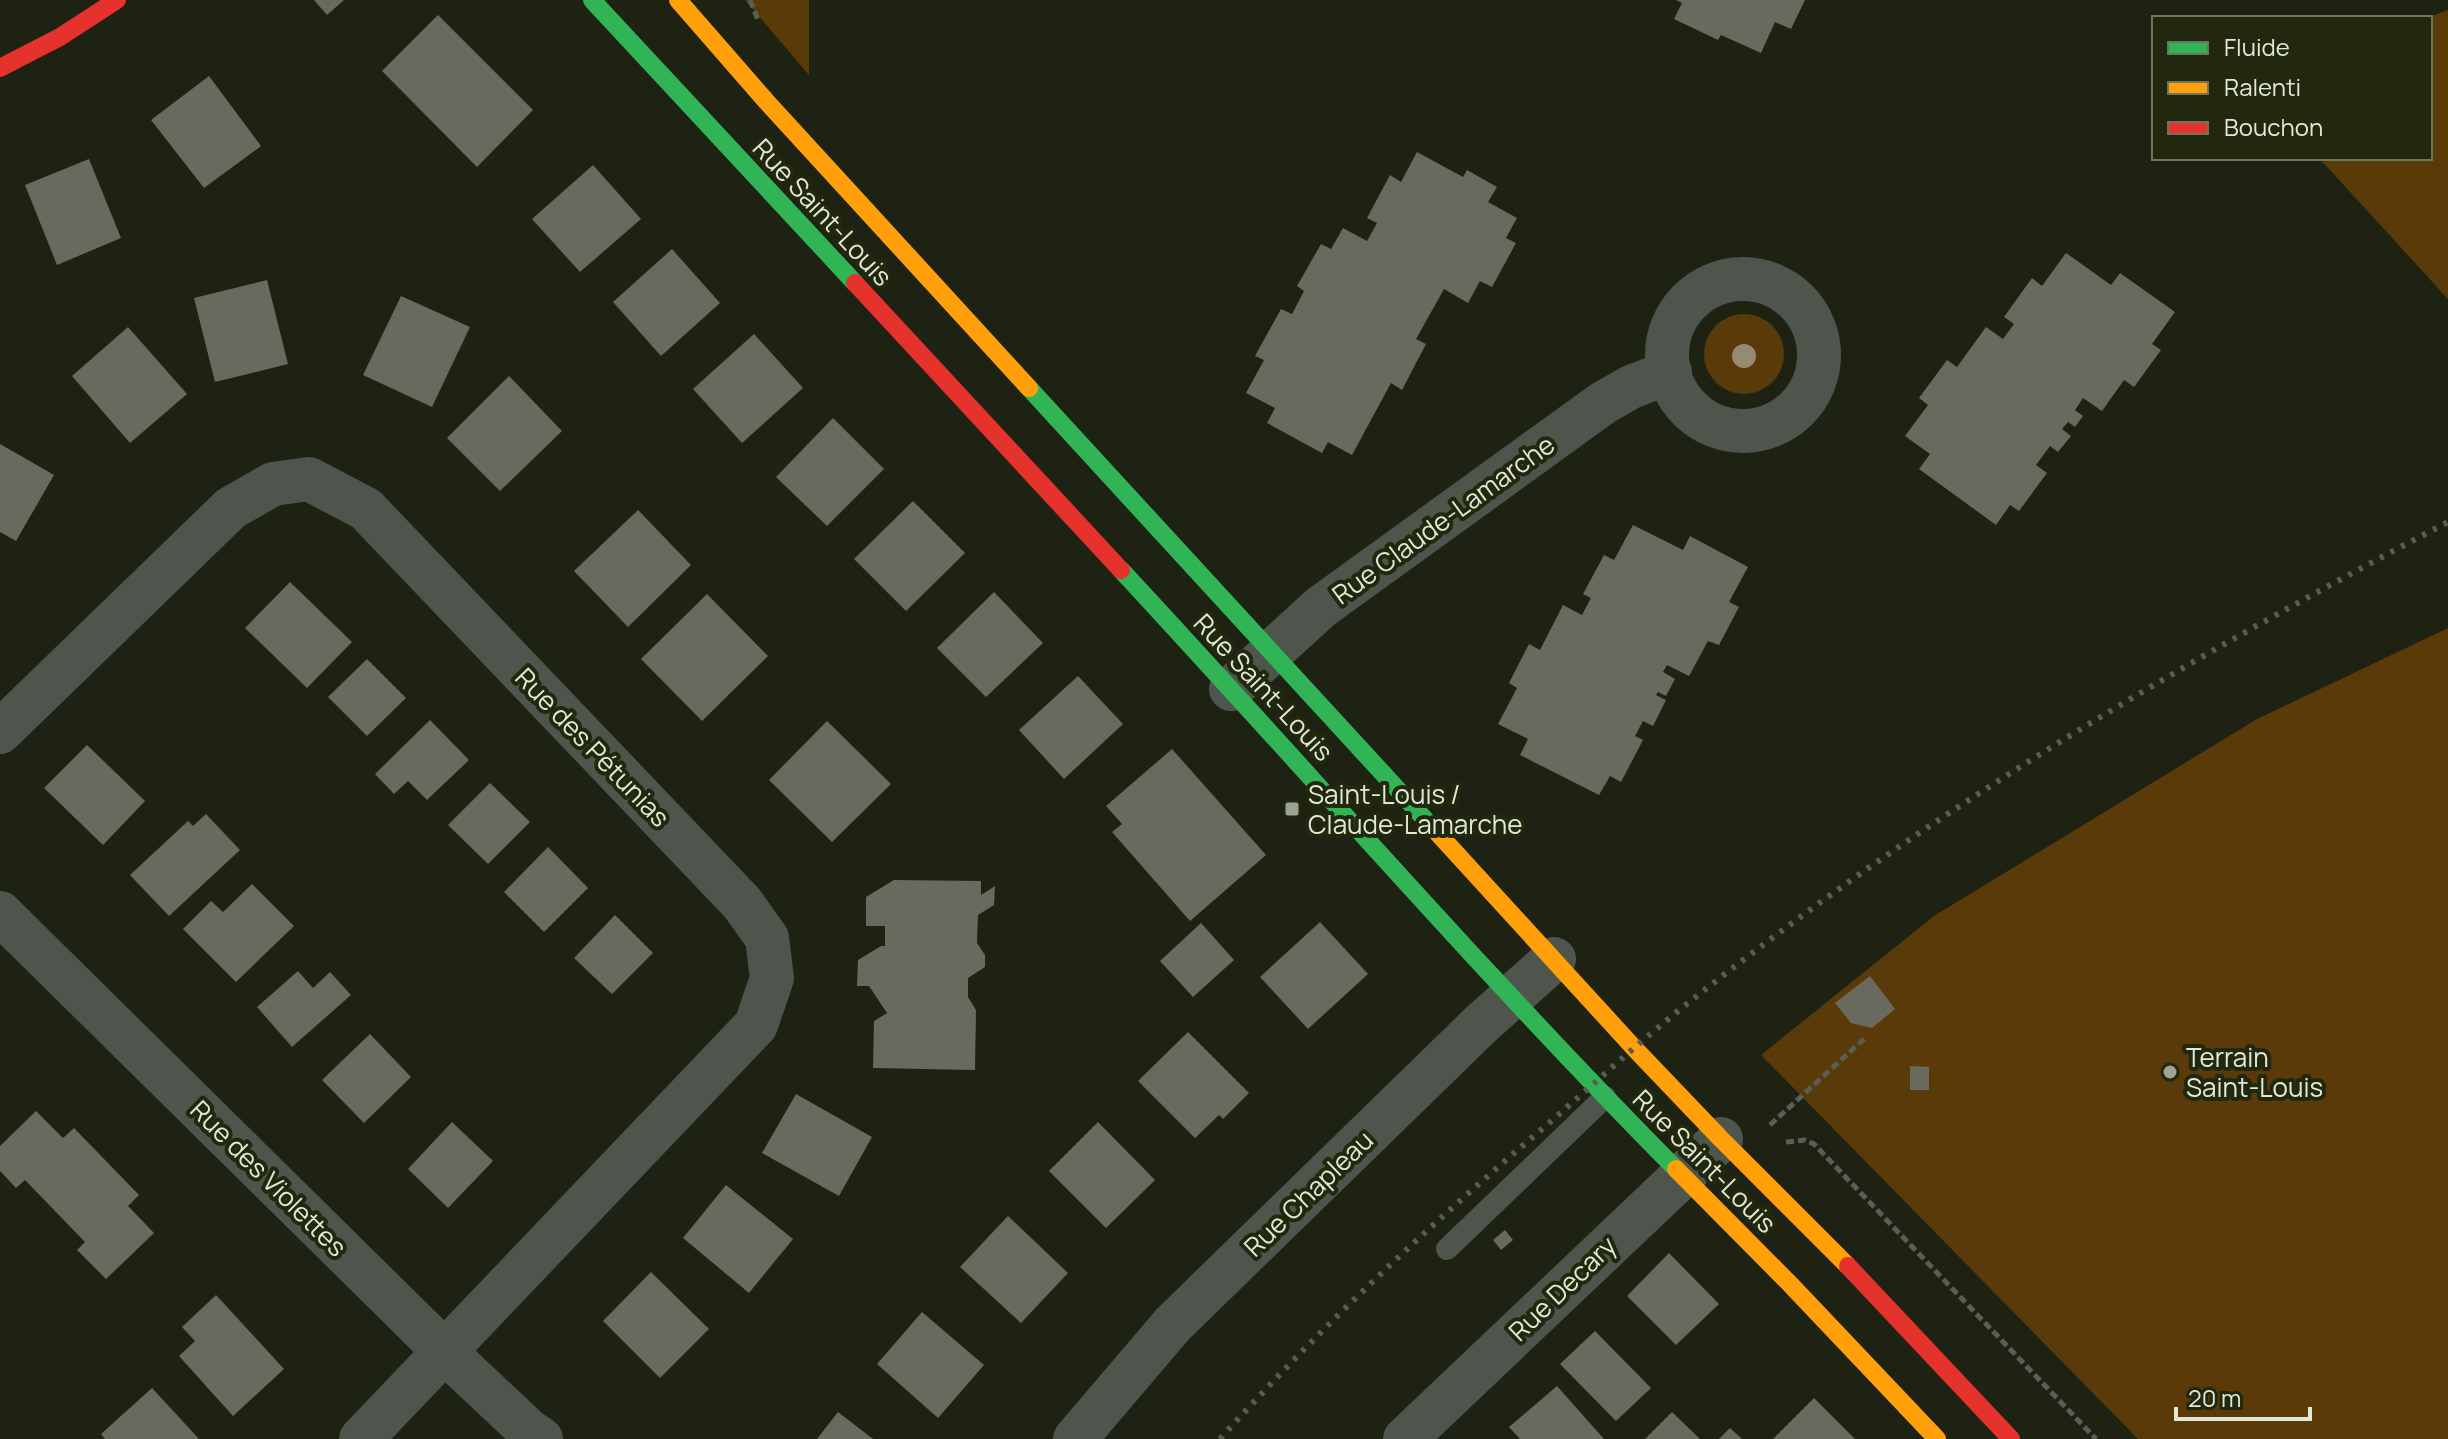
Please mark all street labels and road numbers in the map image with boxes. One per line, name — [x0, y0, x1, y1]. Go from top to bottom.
street label: Rue Saint-Louis — [745, 130, 901, 294]
street label: Rue Claude-Lamarche — [1325, 426, 1561, 612]
street label: Rue Saint-Louis — [1186, 605, 1342, 769]
street label: Rue des Pétunias — [508, 660, 678, 834]
street label: Rue Saint-Louis — [1625, 1081, 1785, 1241]
street label: Rue des Violettes — [183, 1092, 355, 1264]
street label: Rue Chapleau — [1235, 1122, 1381, 1264]
street label: Rue Decary — [1500, 1227, 1624, 1348]

